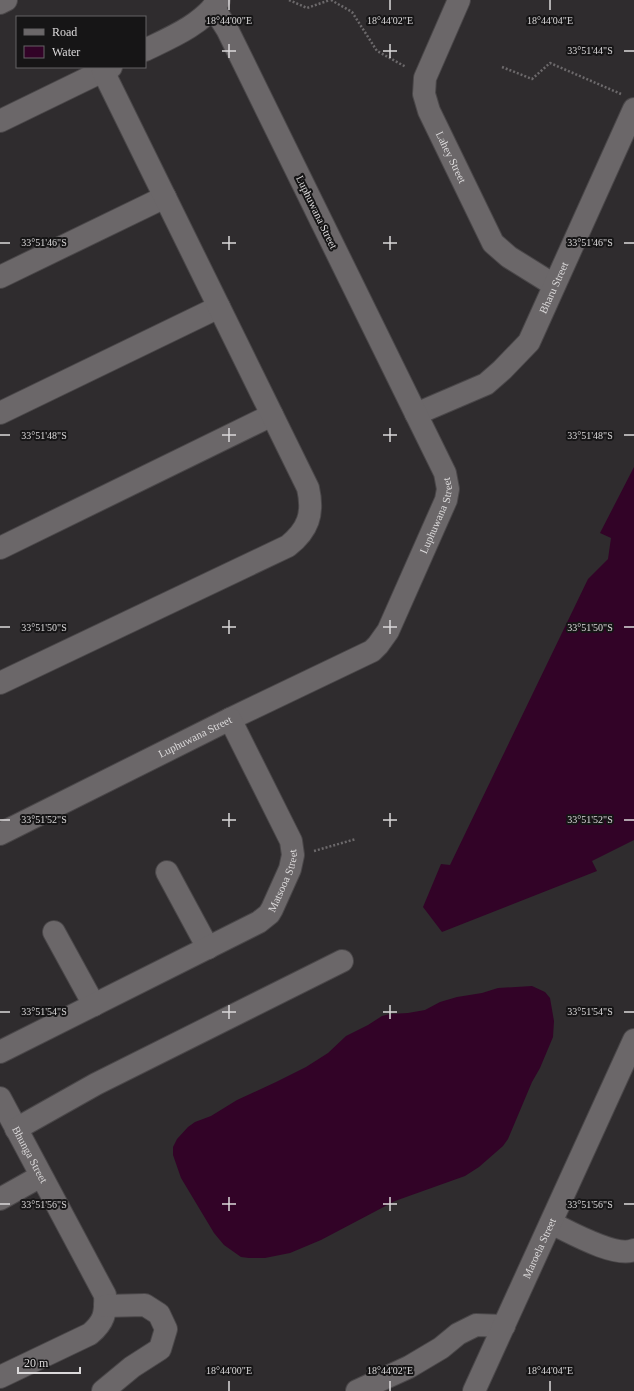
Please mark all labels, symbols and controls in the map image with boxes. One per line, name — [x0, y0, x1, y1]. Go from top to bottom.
text: 18°44'00"E — [206, 15, 252, 26]
text: 18°44'02"E — [367, 15, 413, 26]
text: 18°44'04"E — [527, 15, 573, 26]
legend — [16, 16, 146, 68]
text: Road — [52, 25, 77, 39]
text: Water — [52, 45, 80, 59]
text: 33°51'44"S — [567, 45, 613, 56]
street label: Lahey Street — [434, 129, 469, 185]
street label: Luphuwana Street — [294, 173, 340, 251]
text: 33°51'46"S — [21, 237, 67, 248]
text: 33°51'46"S — [567, 237, 613, 248]
street label: Bharu Street — [537, 260, 570, 315]
text: 33°51'48"S — [21, 430, 67, 441]
text: 33°51'48"S — [567, 430, 613, 441]
street label: Luphuwana Street — [417, 477, 454, 555]
text: 33°51'50"S — [21, 622, 67, 633]
text: 33°51'50"S — [567, 622, 613, 633]
street label: Luphuwana Street — [156, 713, 234, 760]
text: 33°51'52"S — [21, 814, 67, 825]
text: 33°51'52"S — [567, 814, 613, 825]
street label: Matsooa Street — [265, 849, 299, 914]
text: 33°51'54"S — [21, 1006, 67, 1017]
text: 33°51'54"S — [567, 1006, 613, 1017]
street label: Bhunga Street — [10, 1124, 50, 1185]
text: 33°51'56"S — [21, 1199, 67, 1210]
text: 33°51'56"S — [567, 1199, 613, 1210]
street label: Maroela Street — [520, 1216, 558, 1280]
scale bar — [18, 1349, 80, 1375]
text: 20 m — [24, 1356, 49, 1370]
text: 18°44'00"E — [206, 1365, 252, 1376]
text: 18°44'02"E — [367, 1365, 413, 1376]
text: 18°44'04"E — [527, 1365, 573, 1376]

